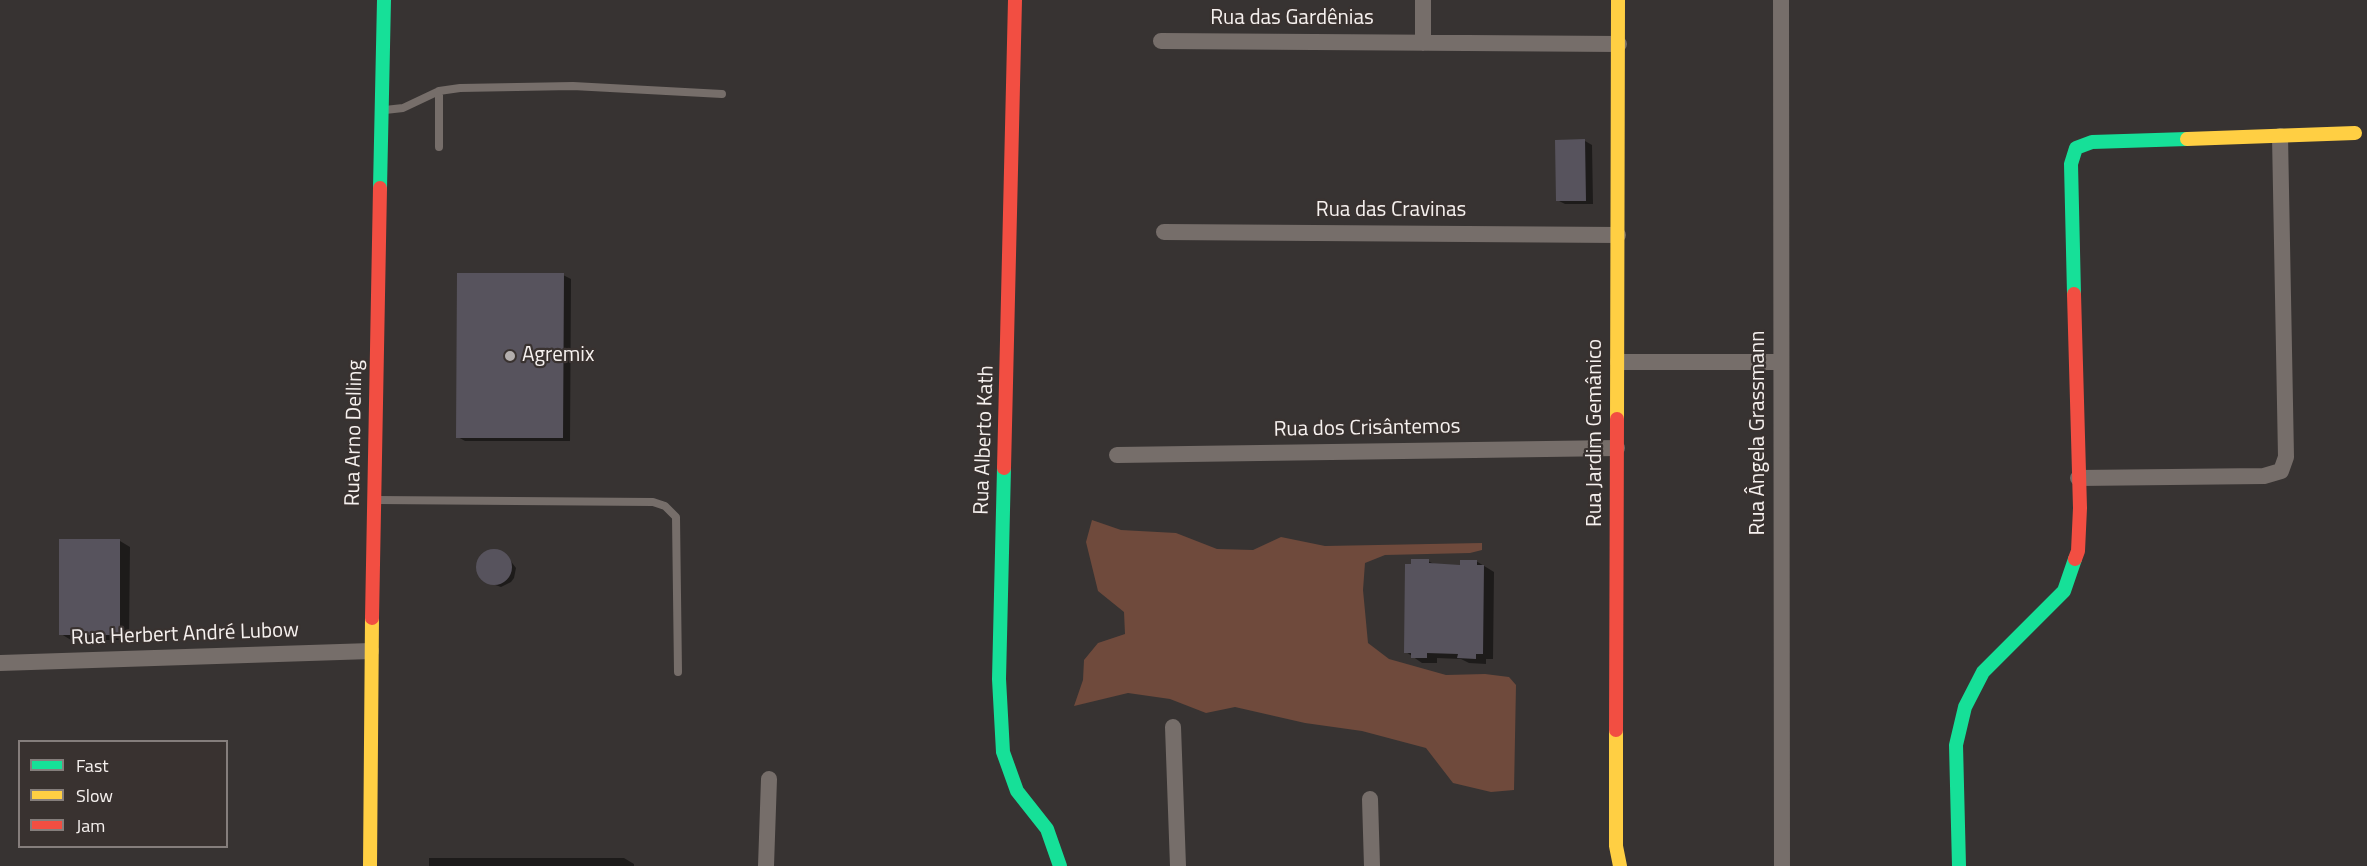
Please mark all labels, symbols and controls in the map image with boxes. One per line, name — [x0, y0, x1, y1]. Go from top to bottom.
street label: Rua das Gardênias — [1210, 6, 1374, 32]
street label: Rua das Cravinas — [1316, 198, 1466, 224]
street label: Rua Ângela Grassmann — [1746, 330, 1772, 536]
street label: Rua Jardim Gemânico — [1583, 339, 1609, 527]
place label: Agremix — [522, 343, 594, 369]
marker: Agremix — [503, 349, 517, 363]
street label: Rua Arno Delling — [341, 360, 369, 506]
street label: Rua Alberto Kath — [970, 365, 1000, 515]
street label: Rua dos Crisântemos — [1273, 415, 1461, 443]
street label: Rua Herbert André Lubow — [70, 618, 300, 652]
legend — [18, 740, 228, 848]
text: Fast — [76, 752, 109, 779]
text: Slow — [76, 782, 113, 809]
text: Jam — [76, 812, 105, 839]

